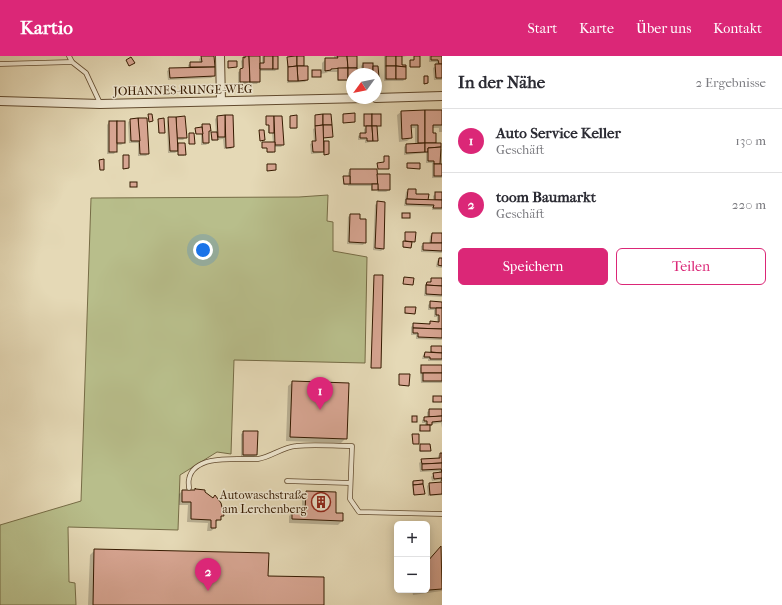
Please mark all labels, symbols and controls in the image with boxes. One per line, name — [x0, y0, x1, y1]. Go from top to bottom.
text: Kartio — [20, 17, 73, 39]
text: Start — [528, 20, 557, 37]
text: Karte — [579, 20, 614, 37]
text: Über uns — [636, 20, 691, 37]
text: Kontakt — [713, 20, 762, 37]
north arrow — [346, 68, 382, 104]
text: In der Nähe — [458, 72, 545, 92]
text: 2 Ergebnisse — [696, 75, 766, 90]
street label: JOHANNES-RUNGE-WEG — [112, 82, 253, 98]
text: Auto Service Keller — [496, 124, 621, 142]
text: 1 — [469, 133, 473, 148]
text: 130 m — [735, 133, 766, 148]
text: Geschäft — [496, 142, 544, 157]
text: toom Baumarkt — [496, 188, 596, 206]
text: 2 — [468, 197, 474, 212]
text: 220 m — [732, 197, 766, 212]
text: Geschäft — [496, 206, 544, 221]
your location — [193, 240, 213, 260]
button: Speichern — [458, 248, 608, 285]
button: Teilen — [616, 248, 766, 285]
pin: 1 — [307, 377, 333, 410]
place label: Autowaschstraße am Lerchenberg — [219, 488, 308, 516]
building icon: Autowaschstraße am Lerchenberg — [310, 491, 332, 513]
map controls — [394, 521, 430, 593]
button: + — [394, 521, 430, 557]
button: − — [394, 557, 430, 593]
pin: 2 — [195, 558, 221, 591]

